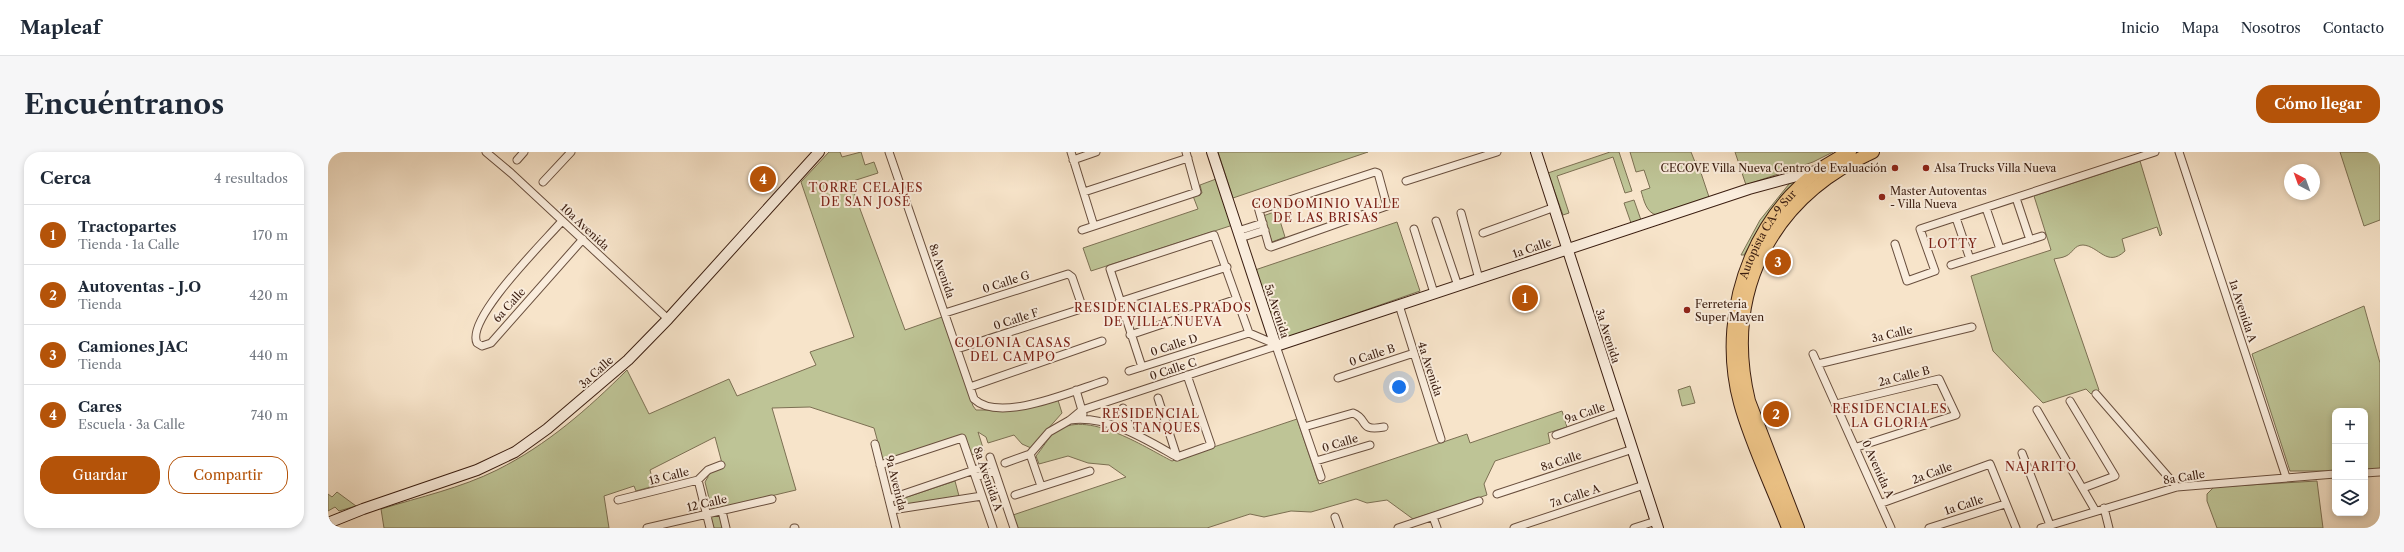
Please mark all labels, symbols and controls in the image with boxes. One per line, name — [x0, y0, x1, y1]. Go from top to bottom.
text: Mapleaf — [20, 16, 101, 39]
text: Inicio — [2121, 19, 2159, 37]
text: Mapa — [2181, 19, 2219, 37]
text: Nosotros — [2241, 19, 2301, 37]
text: Contacto — [2323, 19, 2384, 37]
button: Cómo llegar — [2256, 85, 2380, 123]
text: Encuéntranos — [24, 87, 224, 121]
place label: CECOVE Villa Nueva Centro de Evaluación — [1660, 161, 1887, 175]
place label: Alsa Trucks Villa Nueva — [1933, 161, 2057, 175]
marker: CECOVE Villa Nueva Centro de Evaluación — [1890, 163, 1900, 173]
marker: Alsa Trucks Villa Nueva — [1921, 163, 1931, 173]
pin: 4 — [750, 164, 776, 194]
north arrow — [2284, 164, 2320, 200]
text: Cerca — [40, 168, 91, 188]
text: 4 resultados — [214, 170, 288, 186]
district label: TORRE CELAJES DE SAN JOSÉ — [809, 180, 923, 209]
place label: Master Autoventas - Villa Nueva — [1890, 184, 1987, 211]
street label: Autopista CA-9 Sur — [1736, 186, 1799, 282]
marker: Master Autoventas - Villa Nueva — [1877, 192, 1887, 202]
district label: CONDOMINIO VALLE DE LAS BRISAS — [1252, 196, 1400, 225]
street label: 10a Avenida — [558, 201, 612, 253]
text: Tractopartes — [78, 217, 177, 236]
text: 1 — [50, 227, 56, 243]
text: 170 m — [252, 227, 288, 243]
street label: 1a Calle — [1511, 235, 1553, 261]
text: Tienda · 1a Calle — [78, 236, 180, 252]
district label: LOTTY — [1928, 236, 1978, 251]
street label: 8a Avenida — [926, 242, 958, 300]
pin: 3 — [1765, 247, 1791, 277]
street label: 0 Calle G — [981, 268, 1031, 296]
text: Autoventas - J.O — [78, 277, 201, 296]
street label: 1a Avenida A — [2226, 278, 2260, 345]
street label: 5a Avenida — [1262, 282, 1292, 340]
pin: 1 — [1512, 283, 1538, 313]
street label: 6a Calle — [490, 285, 528, 325]
text: 2 — [49, 287, 57, 303]
text: 420 m — [249, 287, 288, 303]
text: Tienda — [78, 296, 122, 312]
place label: Ferreteria Super Mayen — [1695, 297, 1764, 324]
district label: RESIDENCIALES PRADOS DE VILLA NUEVA — [1074, 300, 1252, 329]
street label: 0 Calle F — [992, 305, 1040, 333]
marker: Ferreteria Super Mayen — [1682, 305, 1692, 315]
street label: 3a Avenida — [1593, 307, 1623, 365]
street label: 3a Calle — [1870, 322, 1914, 346]
street label: 0 Calle D — [1149, 331, 1199, 359]
district label: COLONIA CASAS DEL CAMPO — [954, 335, 1072, 364]
text: Camiones JAC — [78, 337, 188, 356]
street label: 4a Avenida — [1415, 340, 1445, 398]
street label: 0 Calle B — [1347, 341, 1397, 369]
text: 3 — [49, 347, 57, 363]
text: 440 m — [249, 347, 288, 363]
street label: 3a Calle — [576, 353, 616, 391]
street label: 0 Calle C — [1148, 355, 1198, 383]
text: Tienda — [78, 356, 122, 372]
street label: 2a Calle B — [1877, 363, 1931, 389]
your location — [1389, 377, 1409, 397]
text: Cares — [78, 397, 122, 416]
pin: 2 — [1763, 399, 1789, 429]
street label: 9a Calle — [1563, 400, 1607, 426]
district label: RESIDENCIALES LA GLORIA — [1832, 401, 1948, 430]
district label: RESIDENCIAL LOS TANQUES — [1101, 406, 1201, 435]
text: 4 — [49, 407, 57, 423]
text: 740 m — [251, 407, 288, 423]
map controls — [2332, 408, 2368, 516]
button: + — [2332, 408, 2368, 444]
text: Escuela · 3a Calle — [78, 416, 185, 432]
street label: 0 Calle — [1320, 431, 1360, 455]
street label: 0 Avenida A — [1859, 438, 1897, 501]
button: − — [2332, 444, 2368, 480]
street label: 8a Avenida A — [970, 445, 1006, 514]
street label: 8a Calle — [1539, 448, 1583, 474]
street label: 9a Avenida — [882, 454, 910, 512]
button: Guardar — [40, 456, 160, 494]
button: Compartir — [168, 456, 288, 494]
street label: 2a Calle — [1910, 459, 1954, 487]
district label: NAJARITO — [2005, 459, 2077, 474]
street label: 13 Calle — [648, 464, 690, 488]
street label: 8a Calle — [2162, 467, 2206, 487]
button: layers — [2332, 480, 2368, 516]
street label: 7a Calle A — [1548, 481, 1603, 511]
street label: 12 Calle — [686, 492, 728, 514]
street label: 1a Calle — [1943, 492, 1985, 518]

